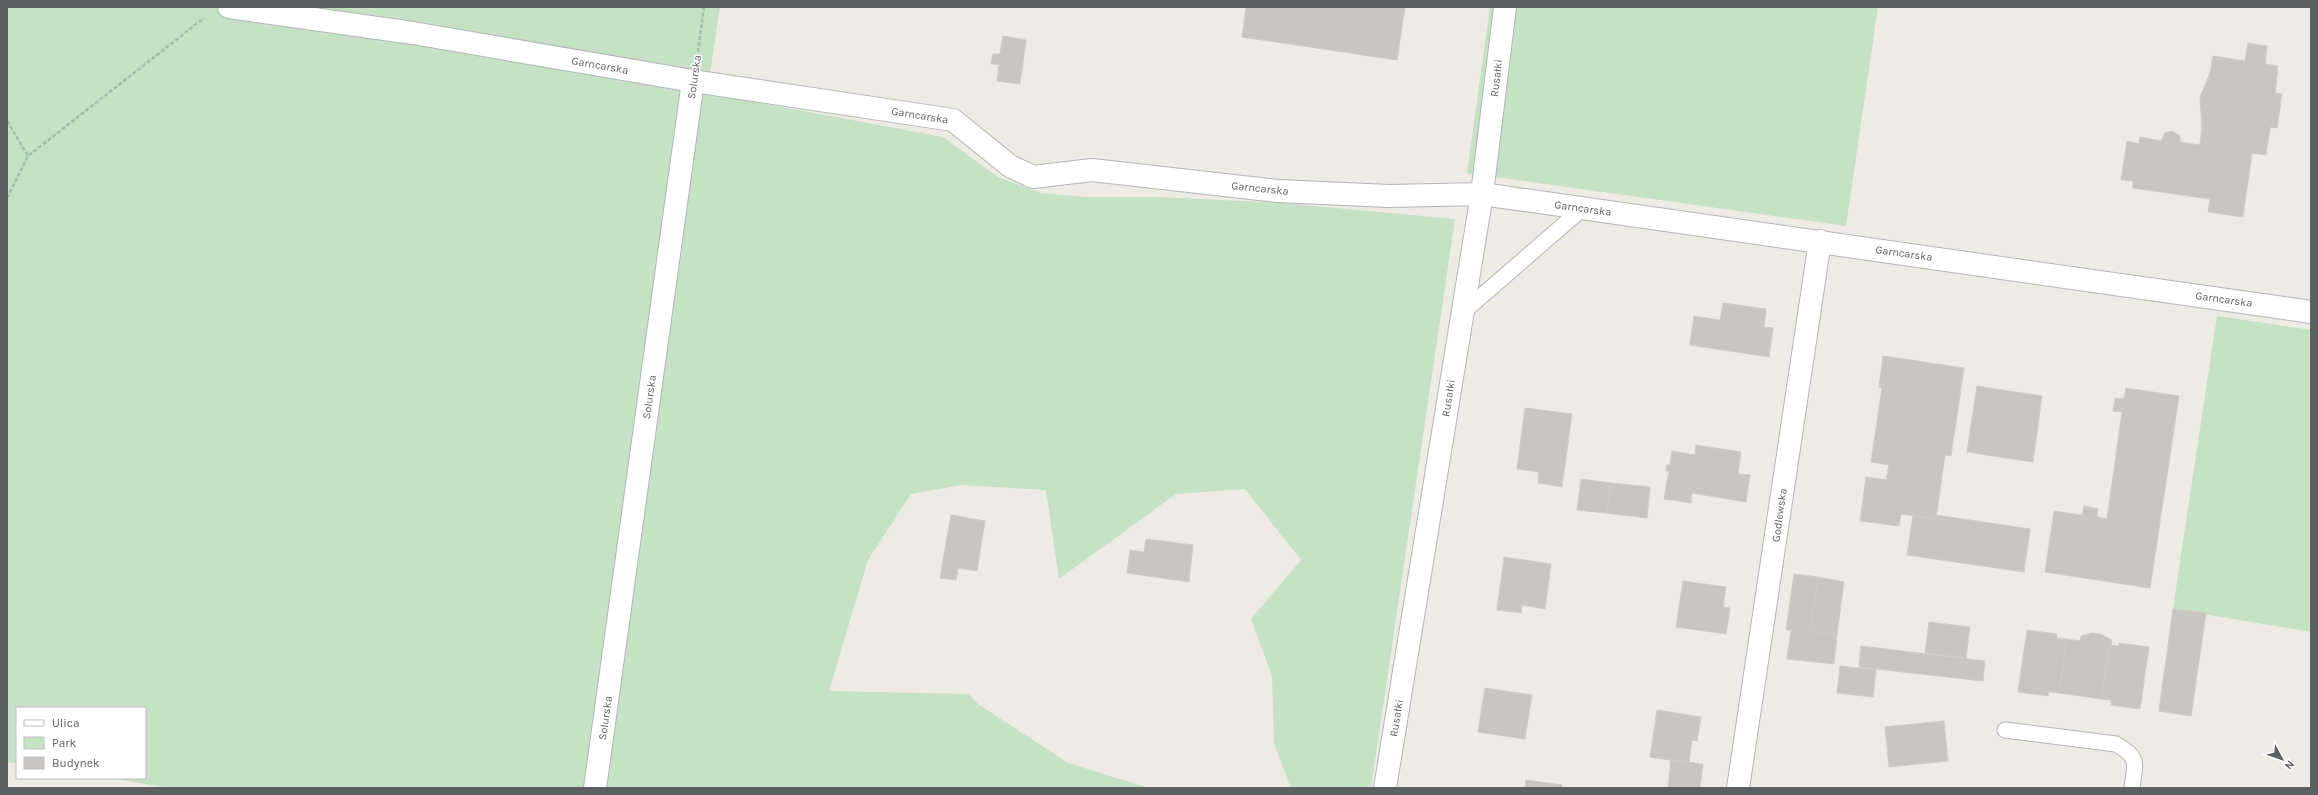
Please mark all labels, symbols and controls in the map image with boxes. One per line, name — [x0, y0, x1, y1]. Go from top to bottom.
street label: Garncarska — [570, 54, 629, 77]
street label: Solurska — [685, 54, 704, 100]
street label: Rusałki — [1488, 59, 1505, 98]
street label: Garncarska — [891, 105, 949, 126]
street label: Garncarska — [1231, 179, 1289, 198]
street label: Garncarska — [1554, 198, 1612, 219]
street label: Garncarska — [1875, 243, 1933, 264]
street label: Garncarska — [2195, 289, 2253, 310]
street label: Solurska — [640, 374, 659, 420]
street label: Rusałki — [1439, 378, 1458, 418]
street label: Godlewska — [1769, 487, 1790, 543]
street label: Solurska — [596, 695, 615, 741]
street label: Rusałki — [1387, 698, 1406, 738]
legend — [16, 707, 146, 779]
text: Ulica — [52, 716, 80, 730]
text: Park — [52, 736, 77, 750]
north arrow — [2262, 739, 2302, 779]
text: Budynek — [52, 756, 100, 770]
text: N — [2282, 758, 2297, 772]

